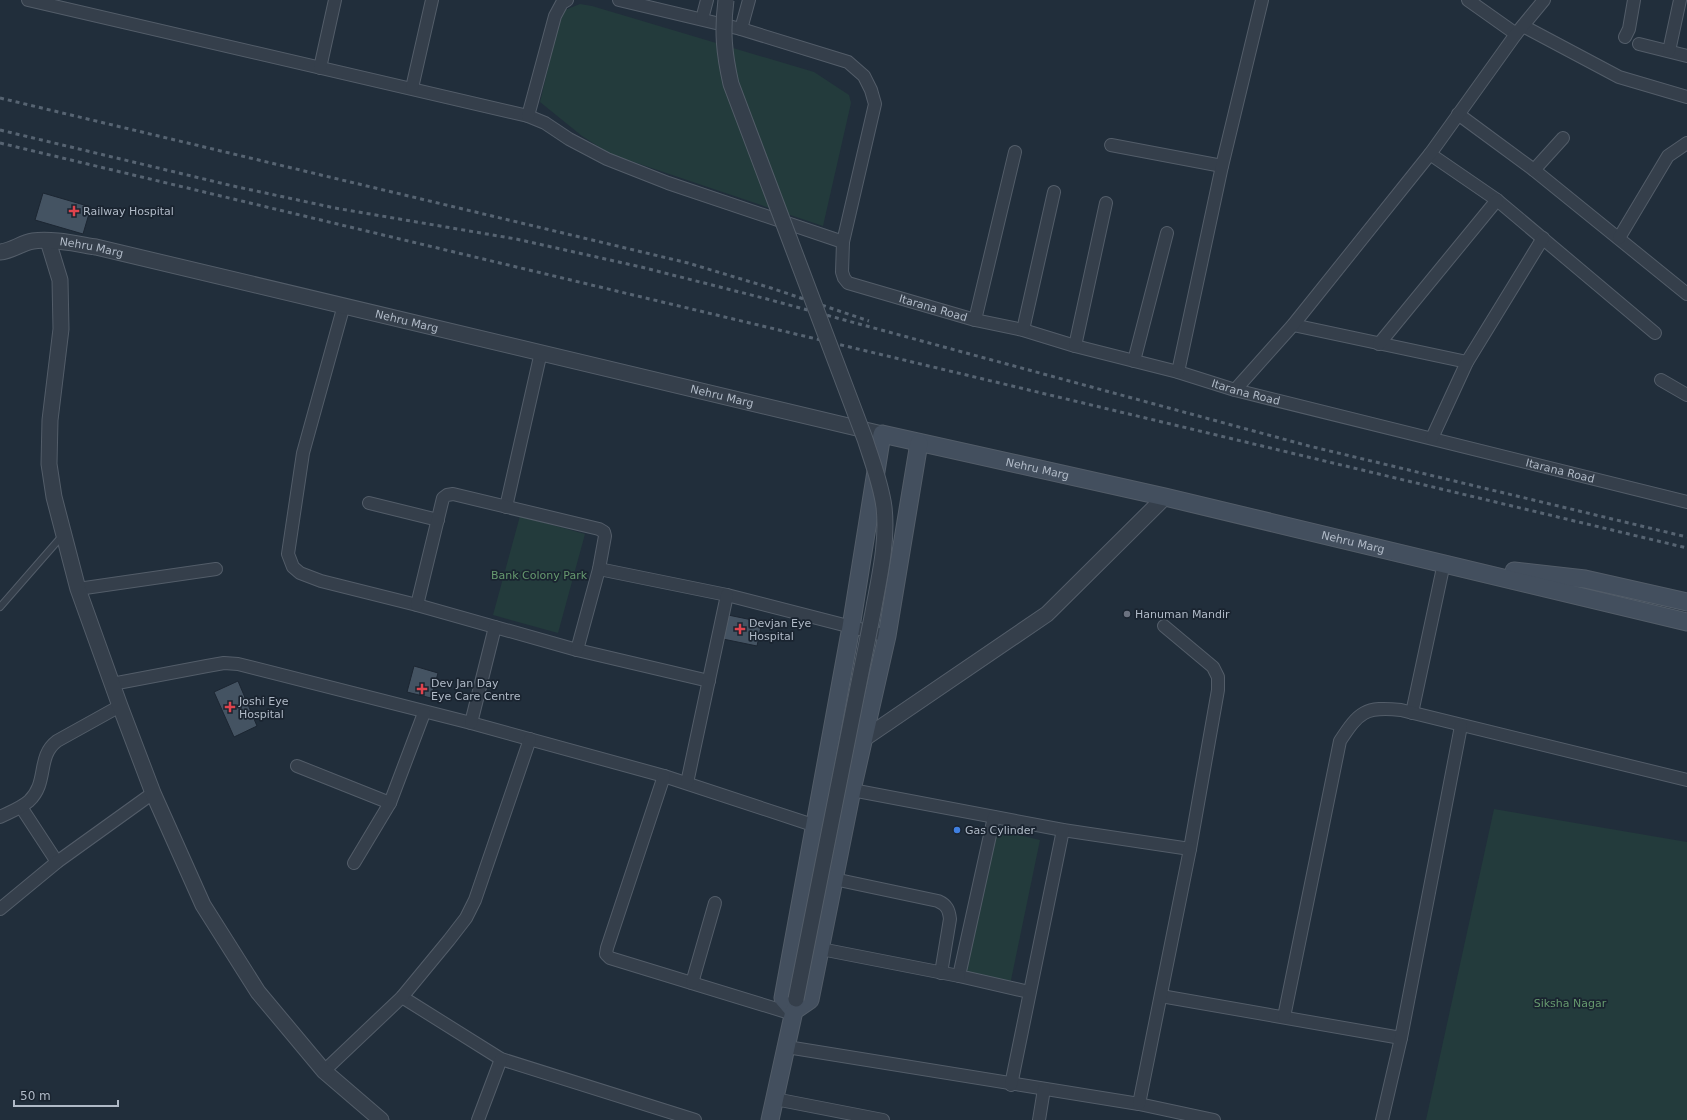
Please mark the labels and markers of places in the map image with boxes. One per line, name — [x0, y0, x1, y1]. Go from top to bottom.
marker: Railway Hospital — [68, 205, 80, 217]
place label: Railway Hospital — [83, 205, 174, 218]
place label: Hanuman Mandir — [1135, 608, 1230, 621]
marker: Hanuman Mandir — [1122, 609, 1132, 619]
place label: Devjan Eye Hospital — [749, 617, 811, 643]
marker: Devjan Eye Hospital — [734, 623, 746, 635]
place label: Dev Jan Day Eye Care Centre — [431, 677, 521, 703]
marker: Dev Jan Day Eye Care Centre — [416, 683, 428, 695]
place label: Joshi Eye Hospital — [238, 695, 289, 721]
marker: Joshi Eye Hospital — [224, 701, 236, 713]
place label: Gas Cylinder — [965, 824, 1036, 837]
marker: Gas Cylinder — [952, 825, 962, 835]

